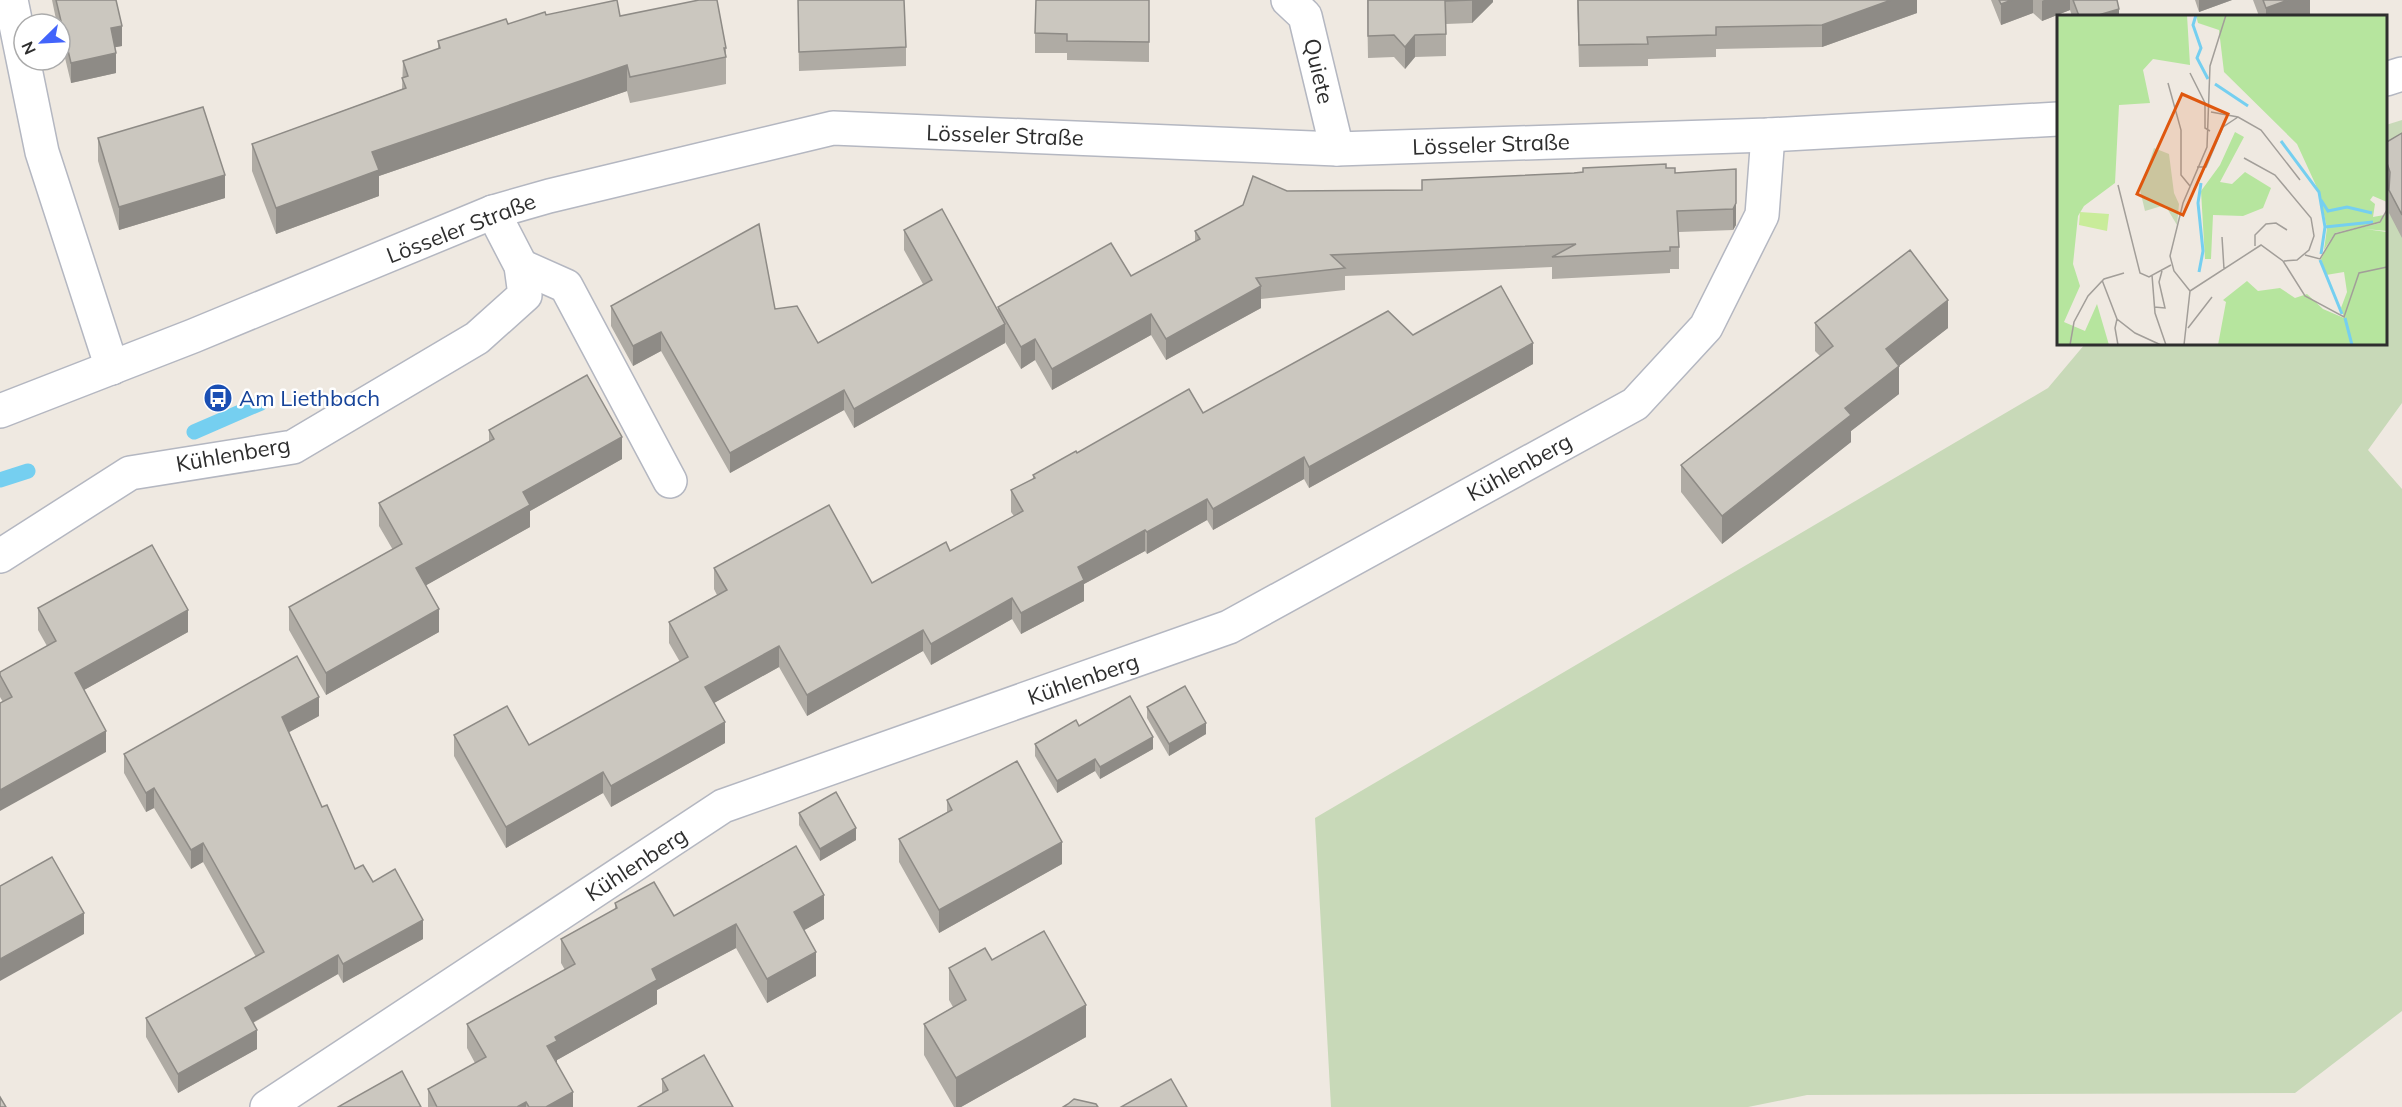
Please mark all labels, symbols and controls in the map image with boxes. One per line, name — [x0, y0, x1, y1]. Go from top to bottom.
north arrow — [12, 12, 72, 72]
inset map — [2057, 15, 2387, 345]
street label: Quiete — [1298, 35, 1340, 107]
text: N — [17, 39, 40, 58]
street label: Lösseler Straße — [926, 118, 1084, 152]
street label: Lösseler Straße — [1412, 127, 1570, 161]
street label: Lösseler Straße — [382, 187, 540, 269]
bus stop icon: Am Liethbach — [202, 382, 234, 414]
place label: Am Liethbach — [239, 384, 380, 412]
street label: Kühlenberg — [1462, 427, 1576, 507]
street label: Kühlenberg — [174, 430, 292, 478]
street label: Kühlenberg — [1024, 647, 1142, 711]
street label: Kühlenberg — [580, 821, 692, 907]

